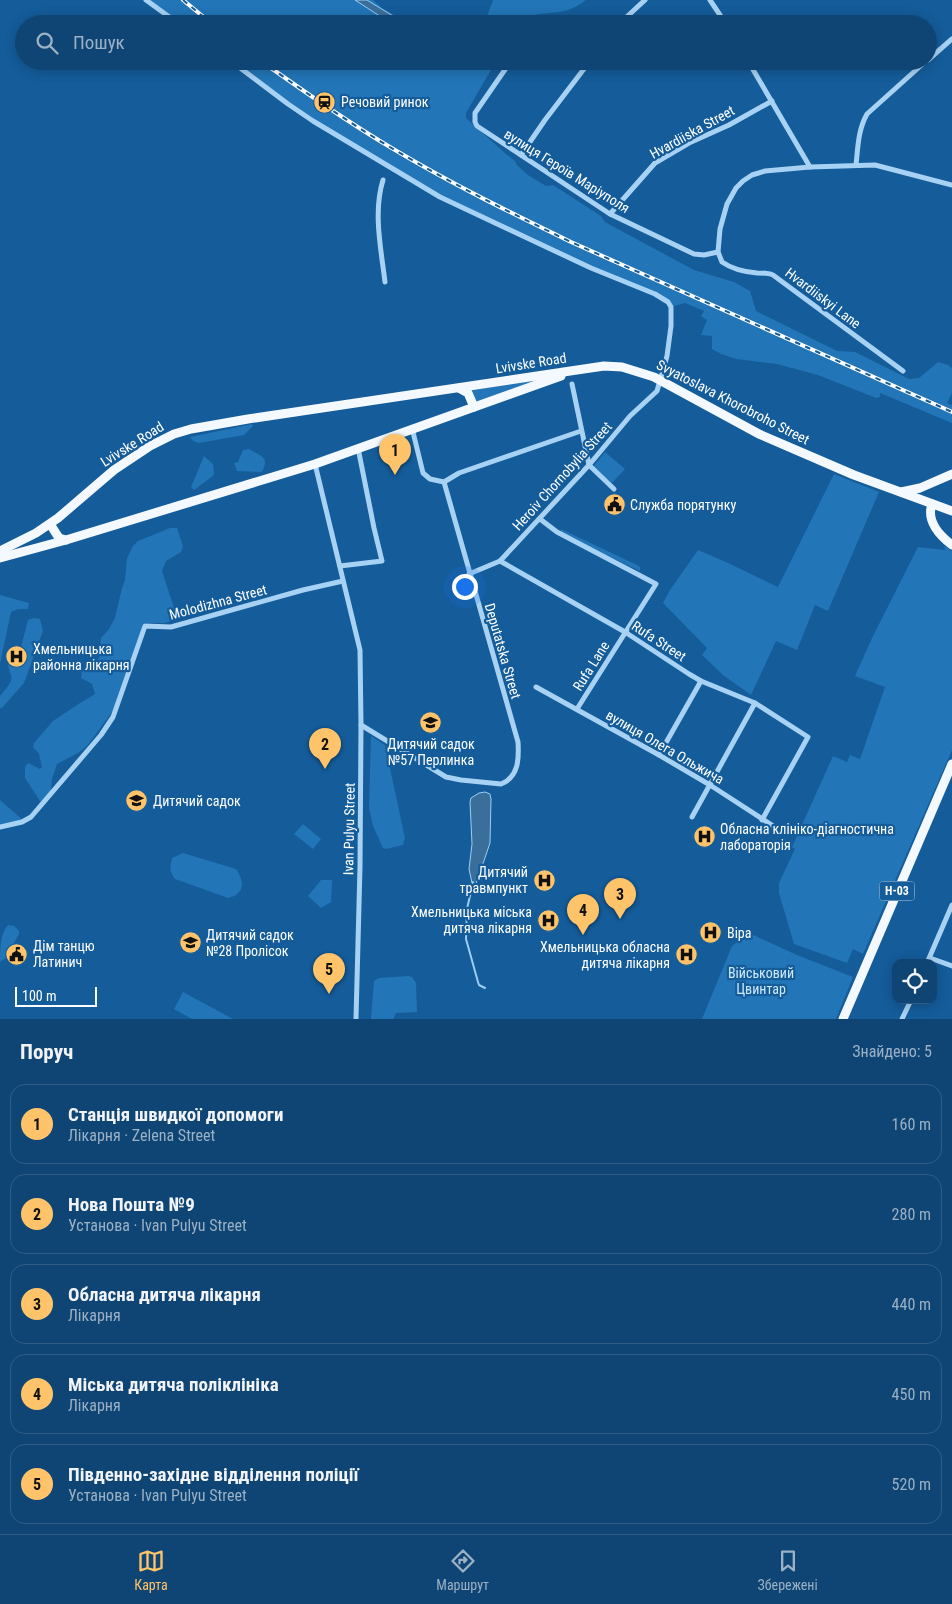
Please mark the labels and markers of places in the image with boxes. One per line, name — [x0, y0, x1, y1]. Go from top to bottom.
station icon: Речовий ринок — [313, 90, 337, 114]
place label: Речовий ринок — [341, 94, 429, 110]
pin: 1 — [379, 434, 411, 475]
public building icon: Служба порятунку — [602, 493, 626, 517]
place label: Служба порятунку — [630, 497, 736, 513]
place label: Хмельницька районна лікарня — [33, 641, 130, 673]
hospital icon: Хмельницька районна лікарня — [5, 645, 29, 669]
school or university icon: Дитячий садок №57 Перлинка — [419, 710, 443, 734]
pin: 2 — [309, 728, 341, 769]
place label: Дитячий садок №57 Перлинка — [387, 736, 475, 768]
school or university icon: Дитячий садок — [125, 789, 149, 813]
place label: Дитячий садок — [153, 793, 241, 809]
place label: Обласна клініко-діагностична лабораторія — [720, 821, 894, 853]
hospital icon: Обласна клініко-діагностична лабораторія — [692, 825, 716, 849]
place label: Дитячий травмпункт — [460, 864, 528, 896]
hospital icon: Дитячий травмпункт — [532, 868, 556, 892]
pin: 3 — [604, 878, 636, 919]
pin: 4 — [567, 894, 599, 935]
place label: Хмельницька міська дитяча лікарня — [411, 904, 532, 936]
hospital icon: Хмельницька міська дитяча лікарня — [536, 908, 560, 932]
hospital icon: Віра — [699, 921, 723, 945]
place label: Віра — [727, 925, 751, 941]
place label: Дитячий садок №28 Пролісок — [206, 927, 294, 959]
school or university icon: Дитячий садок №28 Пролісок — [178, 931, 202, 955]
place label: Дім танцю Латинич — [33, 938, 95, 970]
place label: Хмельницька обласна дитяча лікарня — [540, 939, 670, 971]
public building icon: Дім танцю Латинич — [5, 942, 29, 966]
hospital icon: Хмельницька обласна дитяча лікарня — [674, 943, 698, 967]
pin: 5 — [313, 953, 345, 994]

